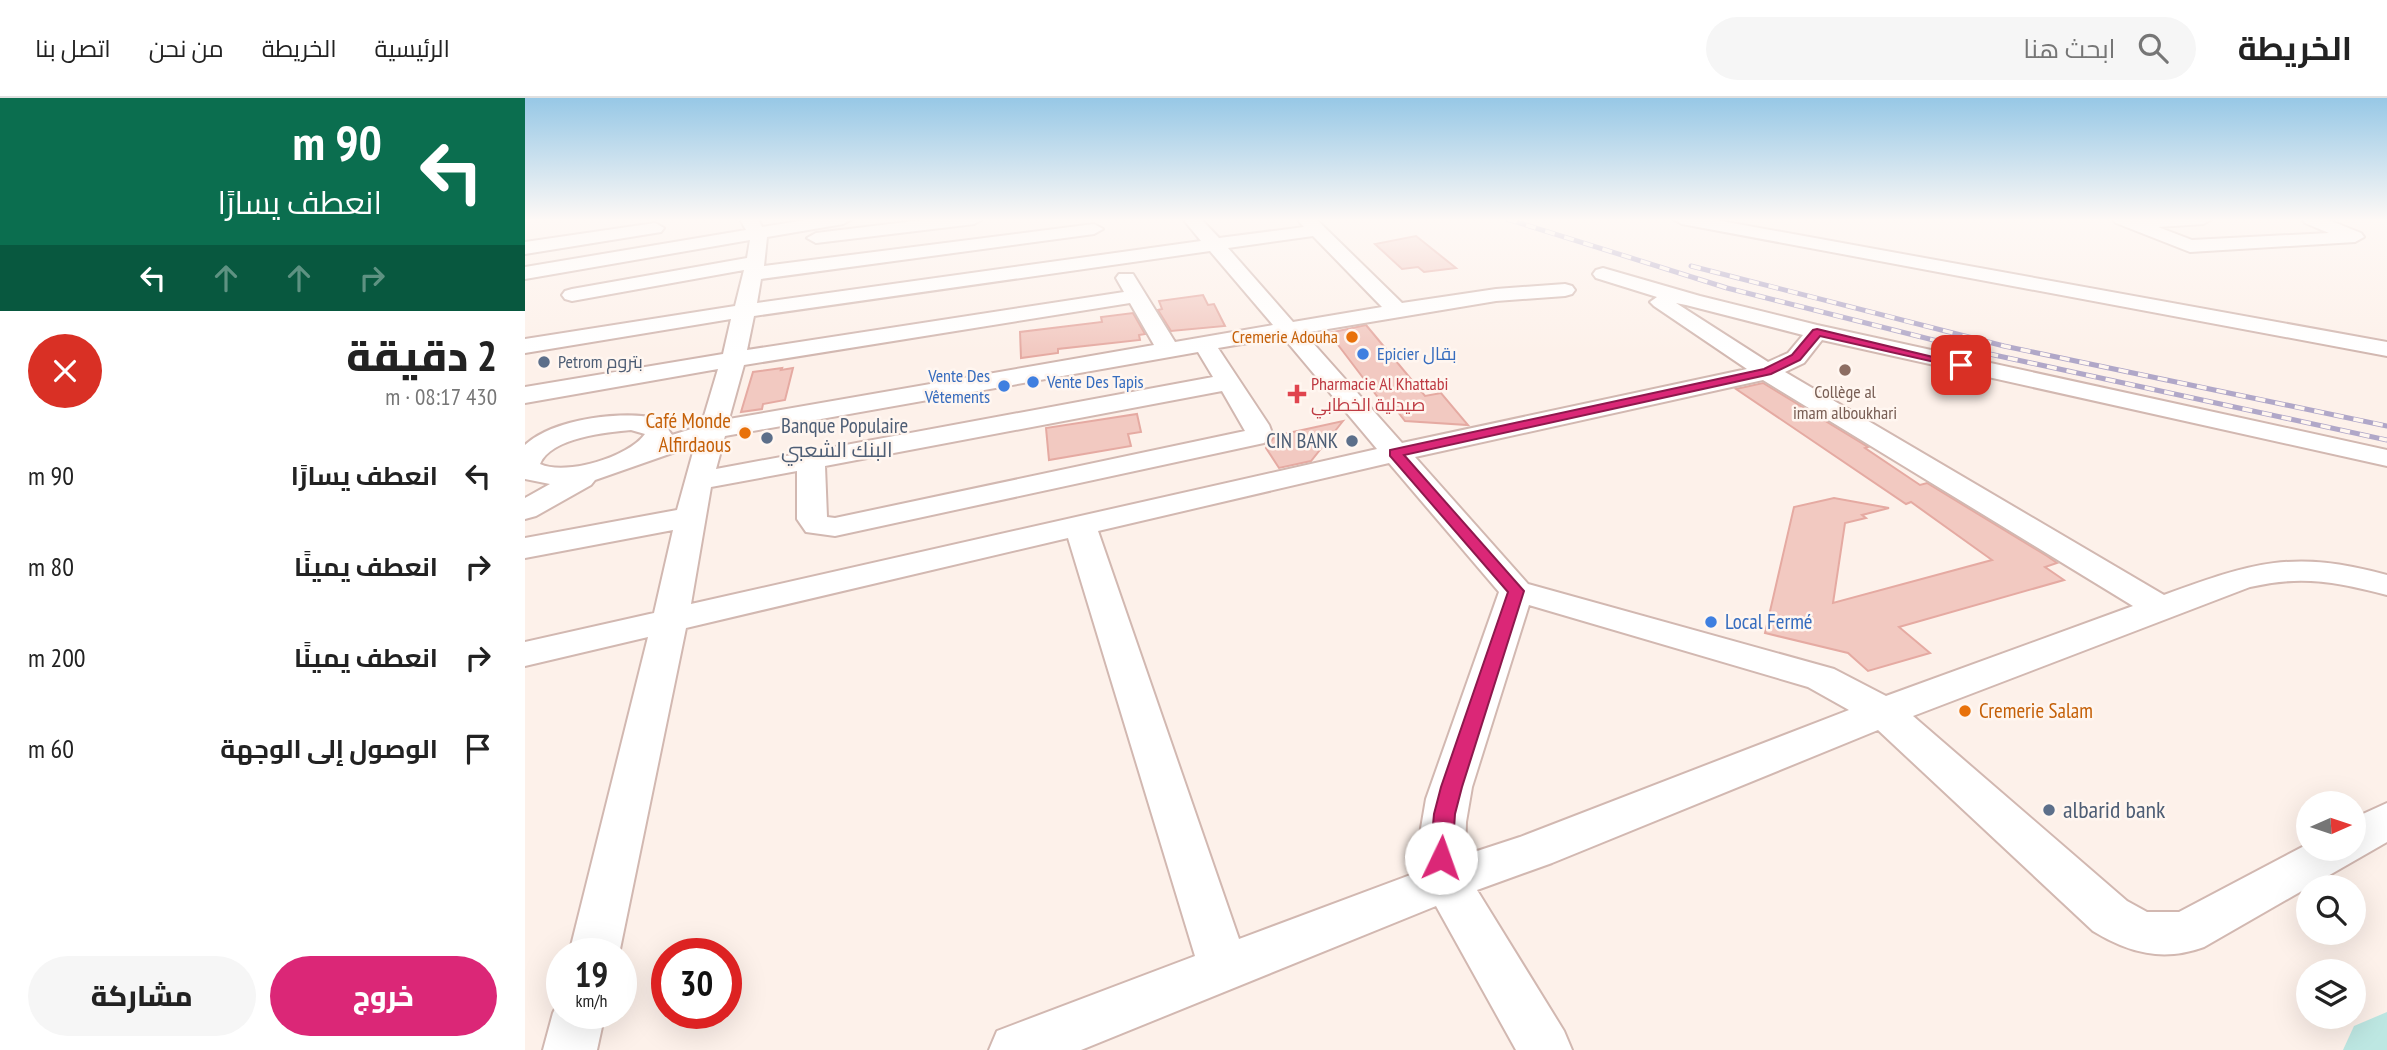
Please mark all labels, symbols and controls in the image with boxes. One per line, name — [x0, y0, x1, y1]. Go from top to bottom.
search box — [1706, 17, 2196, 80]
text: الخريطة — [2238, 26, 2352, 69]
icon: search — [2134, 29, 2172, 67]
text: ابحث هنا — [2023, 32, 2116, 65]
text: اتصل بنا — [35, 33, 111, 64]
text: من نحن — [149, 33, 224, 64]
text: الخريطة — [262, 33, 337, 64]
text: الرئيسية — [375, 33, 450, 64]
text: 90 m — [293, 110, 382, 174]
icon: left — [406, 126, 497, 217]
text: انعطف يسارًا — [217, 181, 382, 223]
icon: left — [134, 259, 172, 297]
icon: ahead — [207, 259, 245, 297]
icon: ahead — [280, 259, 318, 297]
icon: right — [353, 259, 391, 297]
place label: Cremerie Adouha — [1232, 325, 1338, 348]
text: 2 دقيقة — [346, 328, 497, 383]
marker: Cremerie Adouha — [1344, 329, 1360, 345]
button: close — [28, 334, 102, 408]
pin — [1931, 335, 1991, 395]
place label: Epicier بقال — [1377, 342, 1457, 365]
marker: Epicier بقال — [1355, 346, 1371, 362]
icon: arrive — [1942, 346, 1980, 384]
place label: Petrom بتروم — [558, 350, 643, 374]
marker: Petrom بتروم — [536, 354, 552, 370]
marker: Collège al imam alboukhari — [1837, 362, 1853, 378]
place label: Vente Des Vêtements — [924, 364, 990, 408]
place label: Vente Des Tapis — [1046, 370, 1144, 393]
place label: Pharmacie Al Khattabi صيدلية الخطابي — [1311, 372, 1449, 419]
marker: Vente Des Tapis — [1025, 374, 1041, 390]
marker: Vente Des Vêtements — [996, 378, 1012, 394]
place label: Collège al imam alboukhari — [1793, 380, 1897, 424]
text: 430 m · 08:17 — [385, 382, 497, 411]
marker: Pharmacie Al Khattabi صيدلية الخطابي — [1289, 386, 1305, 402]
place label: Café Monde Alfirdaous — [645, 407, 731, 458]
place label: Banque Populaire البنك الشعبي — [781, 412, 908, 466]
marker: Café Monde Alfirdaous — [737, 425, 753, 441]
place label: CIN BANK — [1266, 427, 1338, 454]
marker: Banque Populaire البنك الشعبي — [759, 430, 775, 446]
marker: CIN BANK — [1344, 433, 1360, 449]
icon: left — [459, 457, 497, 495]
text: 90 m — [28, 459, 74, 492]
text: انعطف يسارًا — [291, 459, 438, 492]
icon: right — [459, 548, 497, 586]
text: 80 m — [28, 550, 74, 583]
text: انعطف يمينًا — [294, 550, 438, 583]
place label: Local Fermé — [1725, 608, 1813, 635]
marker: Local Fermé — [1703, 614, 1719, 630]
icon: right — [459, 639, 497, 677]
text: 200 m — [28, 641, 86, 674]
text: انعطف يمينًا — [294, 641, 438, 674]
place label: Cremerie Salam — [1979, 697, 2093, 724]
marker: Cremerie Salam — [1957, 703, 1973, 719]
icon: arrive — [459, 730, 497, 768]
text: 60 m — [28, 732, 74, 765]
text: الوصول إلى الوجهة — [220, 732, 438, 765]
north arrow — [2296, 791, 2366, 861]
map controls — [2296, 791, 2366, 1029]
place label: albarid bank — [2063, 794, 2166, 825]
marker: albarid bank — [2041, 802, 2057, 818]
position arrow — [1404, 821, 1478, 895]
button: search — [2296, 875, 2366, 945]
speed limit sign: 30 — [651, 938, 742, 1029]
text: 19 — [575, 951, 608, 997]
button: مشاركة — [28, 956, 256, 1036]
button: خروج — [270, 956, 497, 1036]
button: layers — [2296, 959, 2366, 1029]
text: km/h — [576, 989, 607, 1012]

